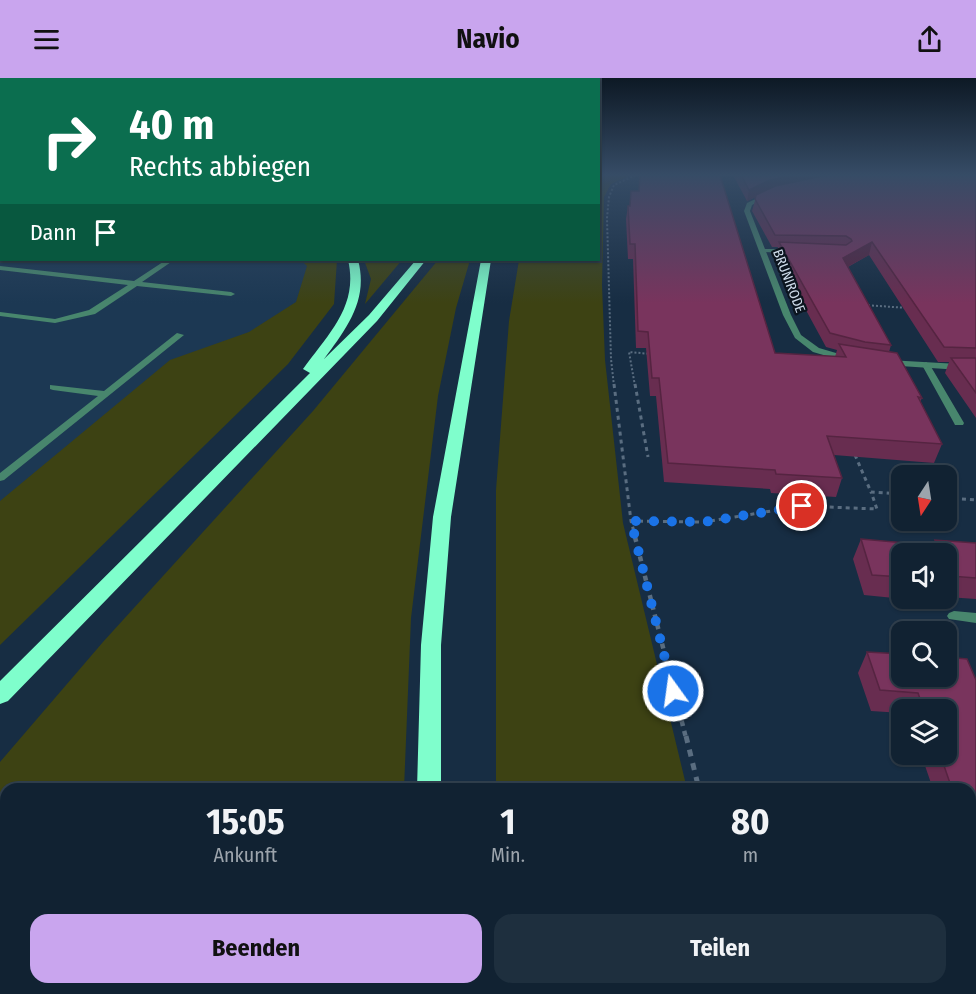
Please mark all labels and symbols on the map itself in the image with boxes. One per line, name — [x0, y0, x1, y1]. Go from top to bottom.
street label: BRUNIRODE — [769, 247, 809, 316]
north arrow — [891, 465, 957, 531]
pin — [776, 480, 827, 531]
position arrow — [641, 659, 705, 723]

